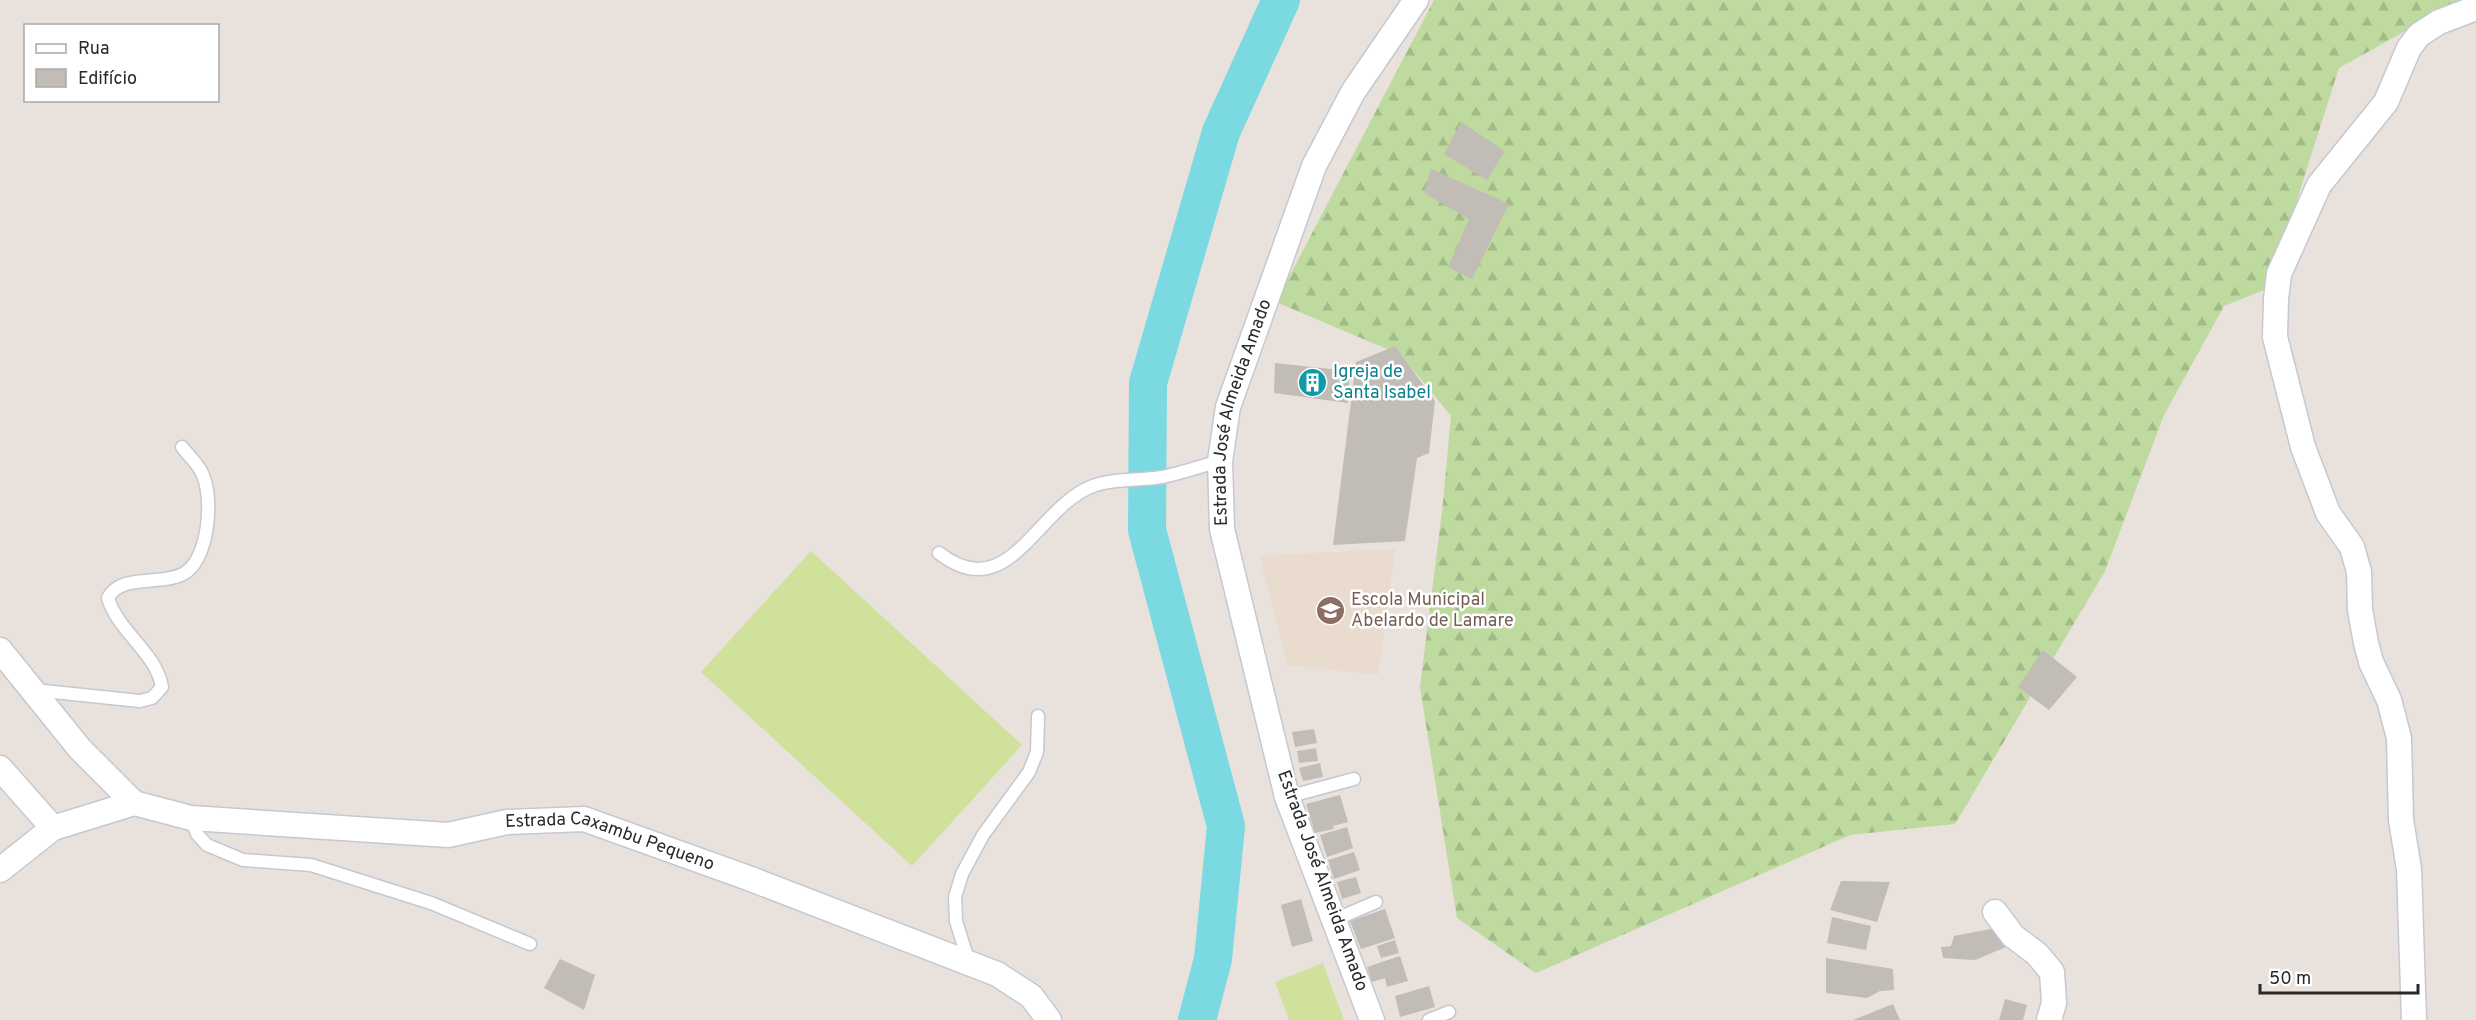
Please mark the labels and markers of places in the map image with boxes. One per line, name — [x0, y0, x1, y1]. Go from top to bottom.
place label: Igreja de Santa Isabel — [1333, 361, 1431, 405]
building icon: Igreja de Santa Isabel — [1296, 366, 1328, 398]
place label: Escola Municipal Abelardo de Lamare — [1351, 589, 1514, 633]
school or university icon: Escola Municipal Abelardo de Lamare — [1314, 594, 1346, 626]

